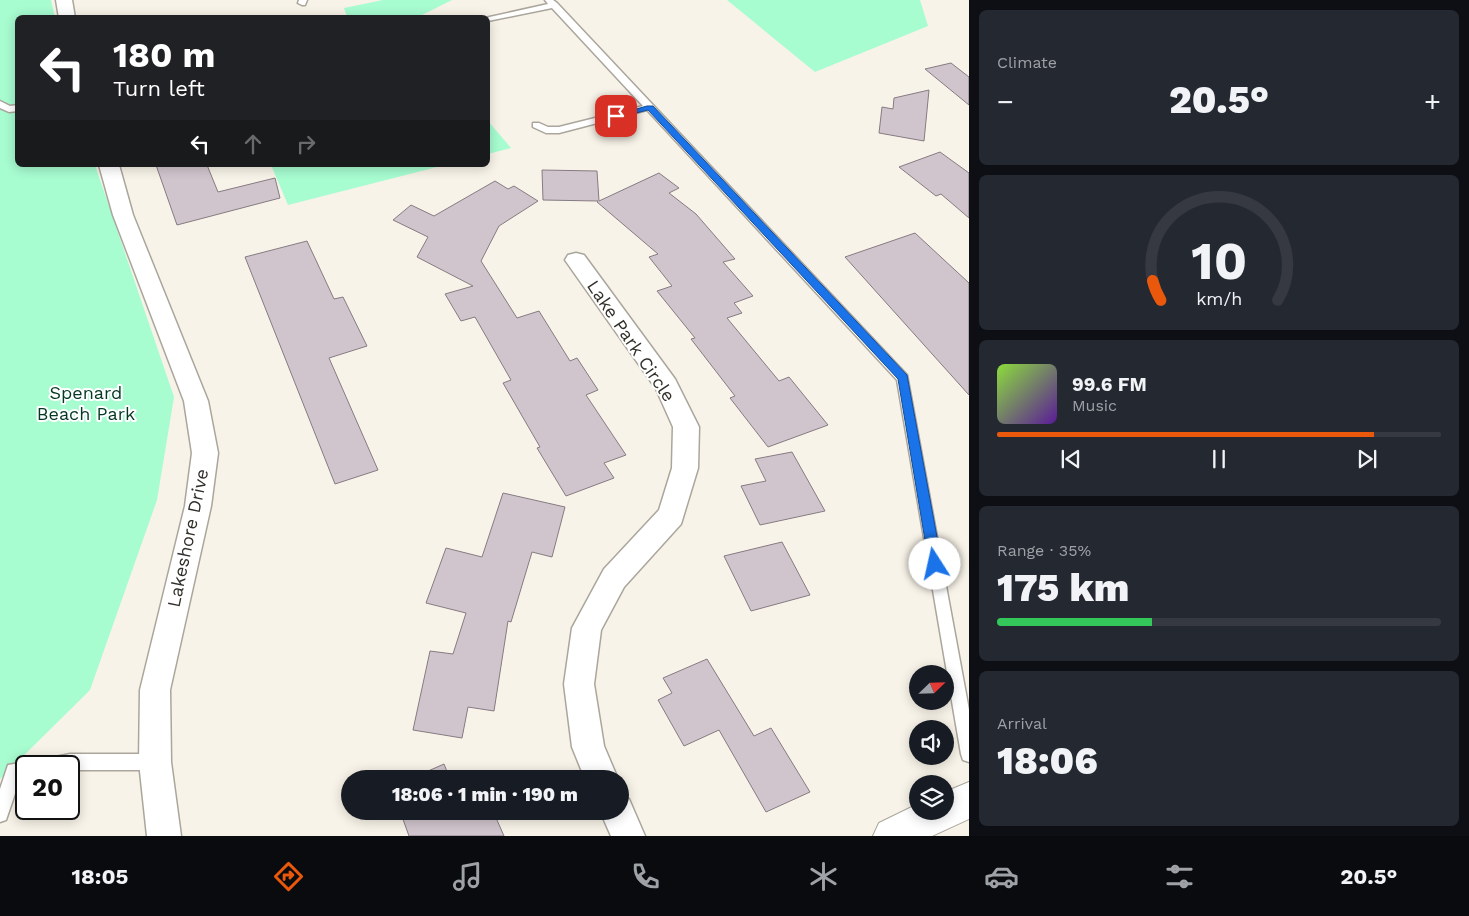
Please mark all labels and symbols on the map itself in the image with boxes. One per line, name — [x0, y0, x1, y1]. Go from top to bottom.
pin — [595, 95, 637, 137]
street label: Lake Park Circle — [583, 276, 680, 405]
park label: Spenard Beach Park — [37, 382, 135, 424]
street label: Lakeshore Drive — [163, 467, 212, 609]
position arrow — [908, 537, 960, 589]
north arrow — [909, 665, 954, 710]
speed limit sign: 20 — [15, 755, 80, 820]

